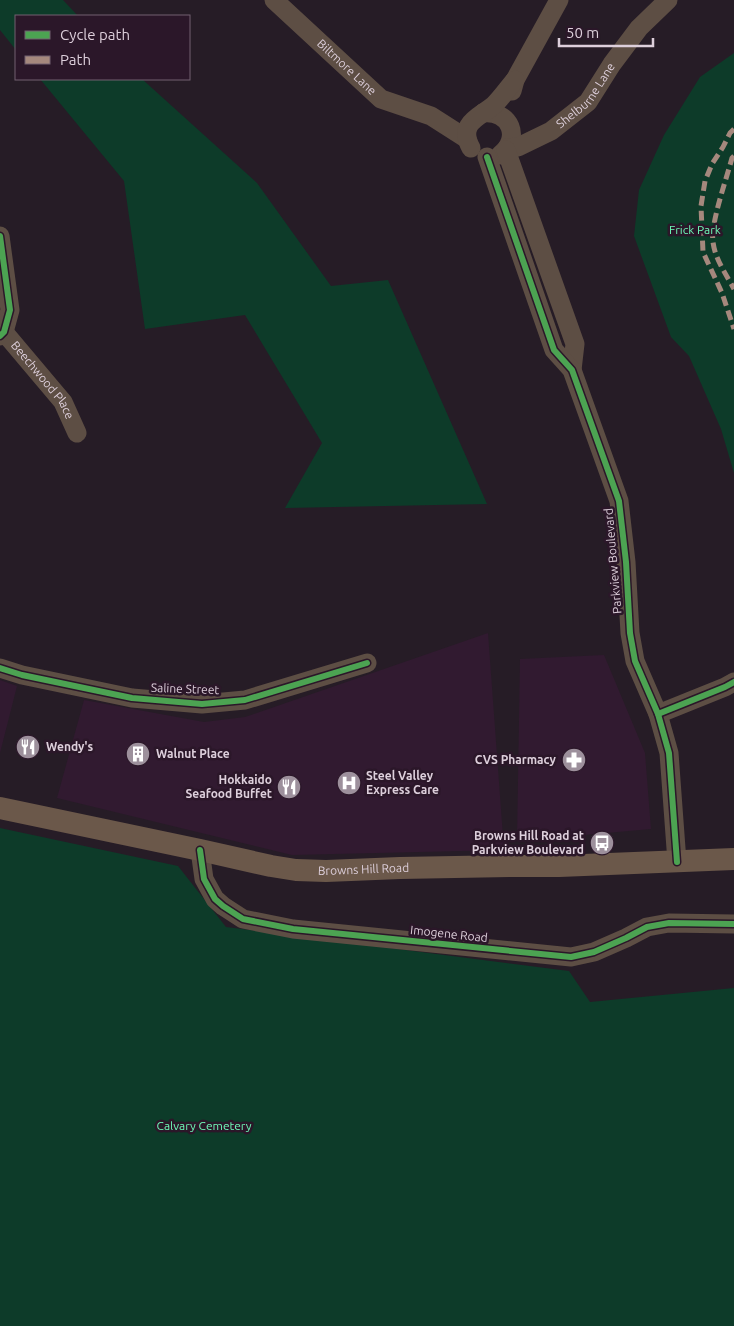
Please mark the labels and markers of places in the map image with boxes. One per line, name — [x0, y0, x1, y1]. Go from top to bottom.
restaurant icon: Wendy's — [15, 734, 41, 760]
place label: Wendy's — [46, 740, 93, 753]
building icon: Walnut Place — [125, 741, 151, 767]
place label: Walnut Place — [156, 747, 230, 760]
pharmacy icon: CVS Pharmacy — [561, 747, 587, 773]
place label: CVS Pharmacy — [475, 753, 557, 766]
place label: Steel Valley Express Care — [366, 769, 439, 796]
hospital icon: Steel Valley Express Care — [336, 770, 362, 796]
place label: Hokkaido Seafood Buffet — [186, 773, 272, 800]
restaurant icon: Hokkaido Seafood Buffet — [276, 774, 302, 800]
place label: Browns Hill Road at Parkview Boulevard — [472, 829, 584, 856]
bus stop icon: Browns Hill Road at Parkview Boulevard — [589, 830, 615, 856]

